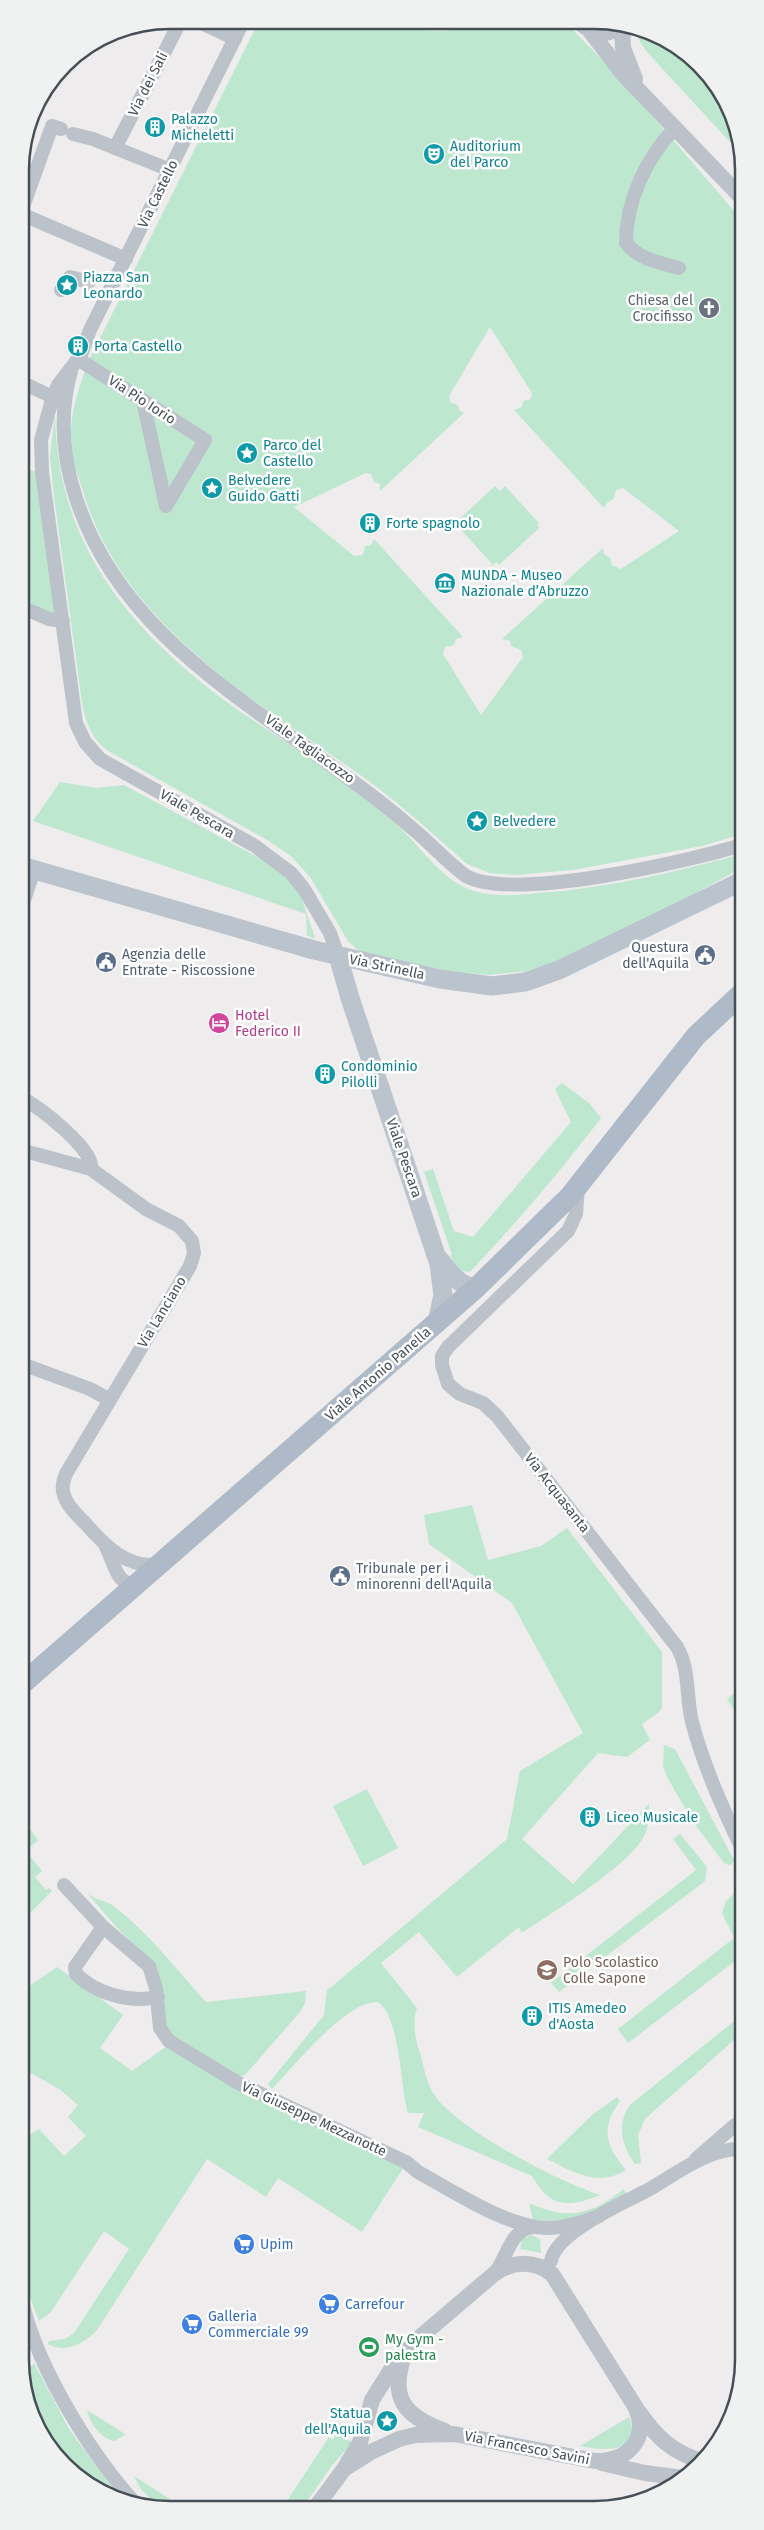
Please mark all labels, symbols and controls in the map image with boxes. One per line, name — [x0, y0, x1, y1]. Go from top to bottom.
street label: Via dei Sali — [125, 49, 171, 119]
place label: Palazzo Micheletti — [171, 111, 234, 144]
building icon: Palazzo Micheletti — [143, 115, 167, 139]
place label: Auditorium del Parco — [450, 138, 521, 171]
theatre icon: Auditorium del Parco — [422, 142, 446, 166]
street label: Via Castello — [134, 157, 182, 231]
place label: Piazza San Leonardo — [83, 269, 150, 302]
place icon: Piazza San Leonardo — [55, 273, 79, 297]
place label: Chiesa del Crocifisso — [628, 292, 693, 325]
church icon: Chiesa del Crocifisso — [697, 296, 721, 320]
building icon: Porta Castello — [66, 334, 90, 358]
place label: Porta Castello — [94, 338, 182, 355]
street label: Via Pio Iorio — [105, 372, 179, 428]
place label: Parco del Castello — [263, 437, 321, 470]
place icon: Parco del Castello — [235, 441, 259, 465]
place label: Belvedere Guido Gatti — [228, 472, 300, 505]
place icon: Belvedere Guido Gatti — [200, 476, 224, 500]
building icon: Forte spagnolo — [358, 511, 382, 535]
place label: Forte spagnolo — [386, 515, 480, 532]
place label: MUNDA - Museo Nazionale d’Abruzzo — [461, 567, 589, 600]
museum icon: MUNDA - Museo Nazionale d’Abruzzo — [433, 571, 457, 595]
street label: Viale Tagliacozzo — [262, 711, 358, 787]
street label: Viale Pescara — [157, 786, 237, 842]
place icon: Belvedere — [465, 809, 489, 833]
place label: Belvedere — [493, 813, 556, 830]
place label: Questura dell'Aquila — [622, 939, 689, 972]
public building icon: Questura dell'Aquila — [693, 943, 717, 967]
place label: Agenzia delle Entrate - Riscossione — [122, 946, 255, 979]
public building icon: Agenzia delle Entrate - Riscossione — [94, 950, 118, 974]
street label: Via Strinella — [348, 951, 426, 983]
place label: Hotel Federico II — [235, 1007, 301, 1040]
hotel icon: Hotel Federico II — [207, 1011, 231, 1035]
place label: Condominio Pilolli — [341, 1058, 418, 1091]
building icon: Condominio Pilolli — [313, 1062, 337, 1086]
street label: Viale Pescara — [382, 1116, 426, 1200]
street label: Via Lanciano — [134, 1273, 190, 1351]
street label: Viale Antonio Panella — [322, 1323, 434, 1425]
street label: Via Acquasanta — [521, 1450, 593, 1536]
place label: Tribunale per i minorenni dell'Aquila — [356, 1560, 492, 1593]
public building icon: Tribunale per i minorenni dell'Aquila — [328, 1564, 352, 1588]
building icon: Liceo Musicale — [578, 1805, 602, 1829]
place label: Liceo Musicale — [606, 1809, 698, 1826]
place label: Polo Scolastico Colle Sapone — [563, 1954, 659, 1987]
school or university icon: Polo Scolastico Colle Sapone — [535, 1958, 559, 1982]
place label: ITIS Amedeo d'Aosta — [548, 2000, 627, 2033]
building icon: ITIS Amedeo d'Aosta — [520, 2004, 544, 2028]
street label: Via Giuseppe Mezzanotte — [239, 2078, 389, 2160]
supermarket icon: Upim — [232, 2232, 256, 2256]
place label: Upim — [260, 2236, 294, 2253]
supermarket icon: Carrefour — [317, 2292, 341, 2316]
place label: Carrefour — [345, 2296, 405, 2313]
place label: Galleria Commerciale 99 — [208, 2308, 309, 2341]
supermarket icon: Galleria Commerciale 99 — [180, 2312, 204, 2336]
place label: My Gym - palestra — [385, 2331, 444, 2364]
sports icon: My Gym - palestra — [357, 2335, 381, 2359]
place label: Statua dell'Aquila — [304, 2405, 371, 2438]
place icon: Statua dell'Aquila — [375, 2409, 399, 2433]
street label: Via Francesco Savini — [463, 2428, 591, 2468]

